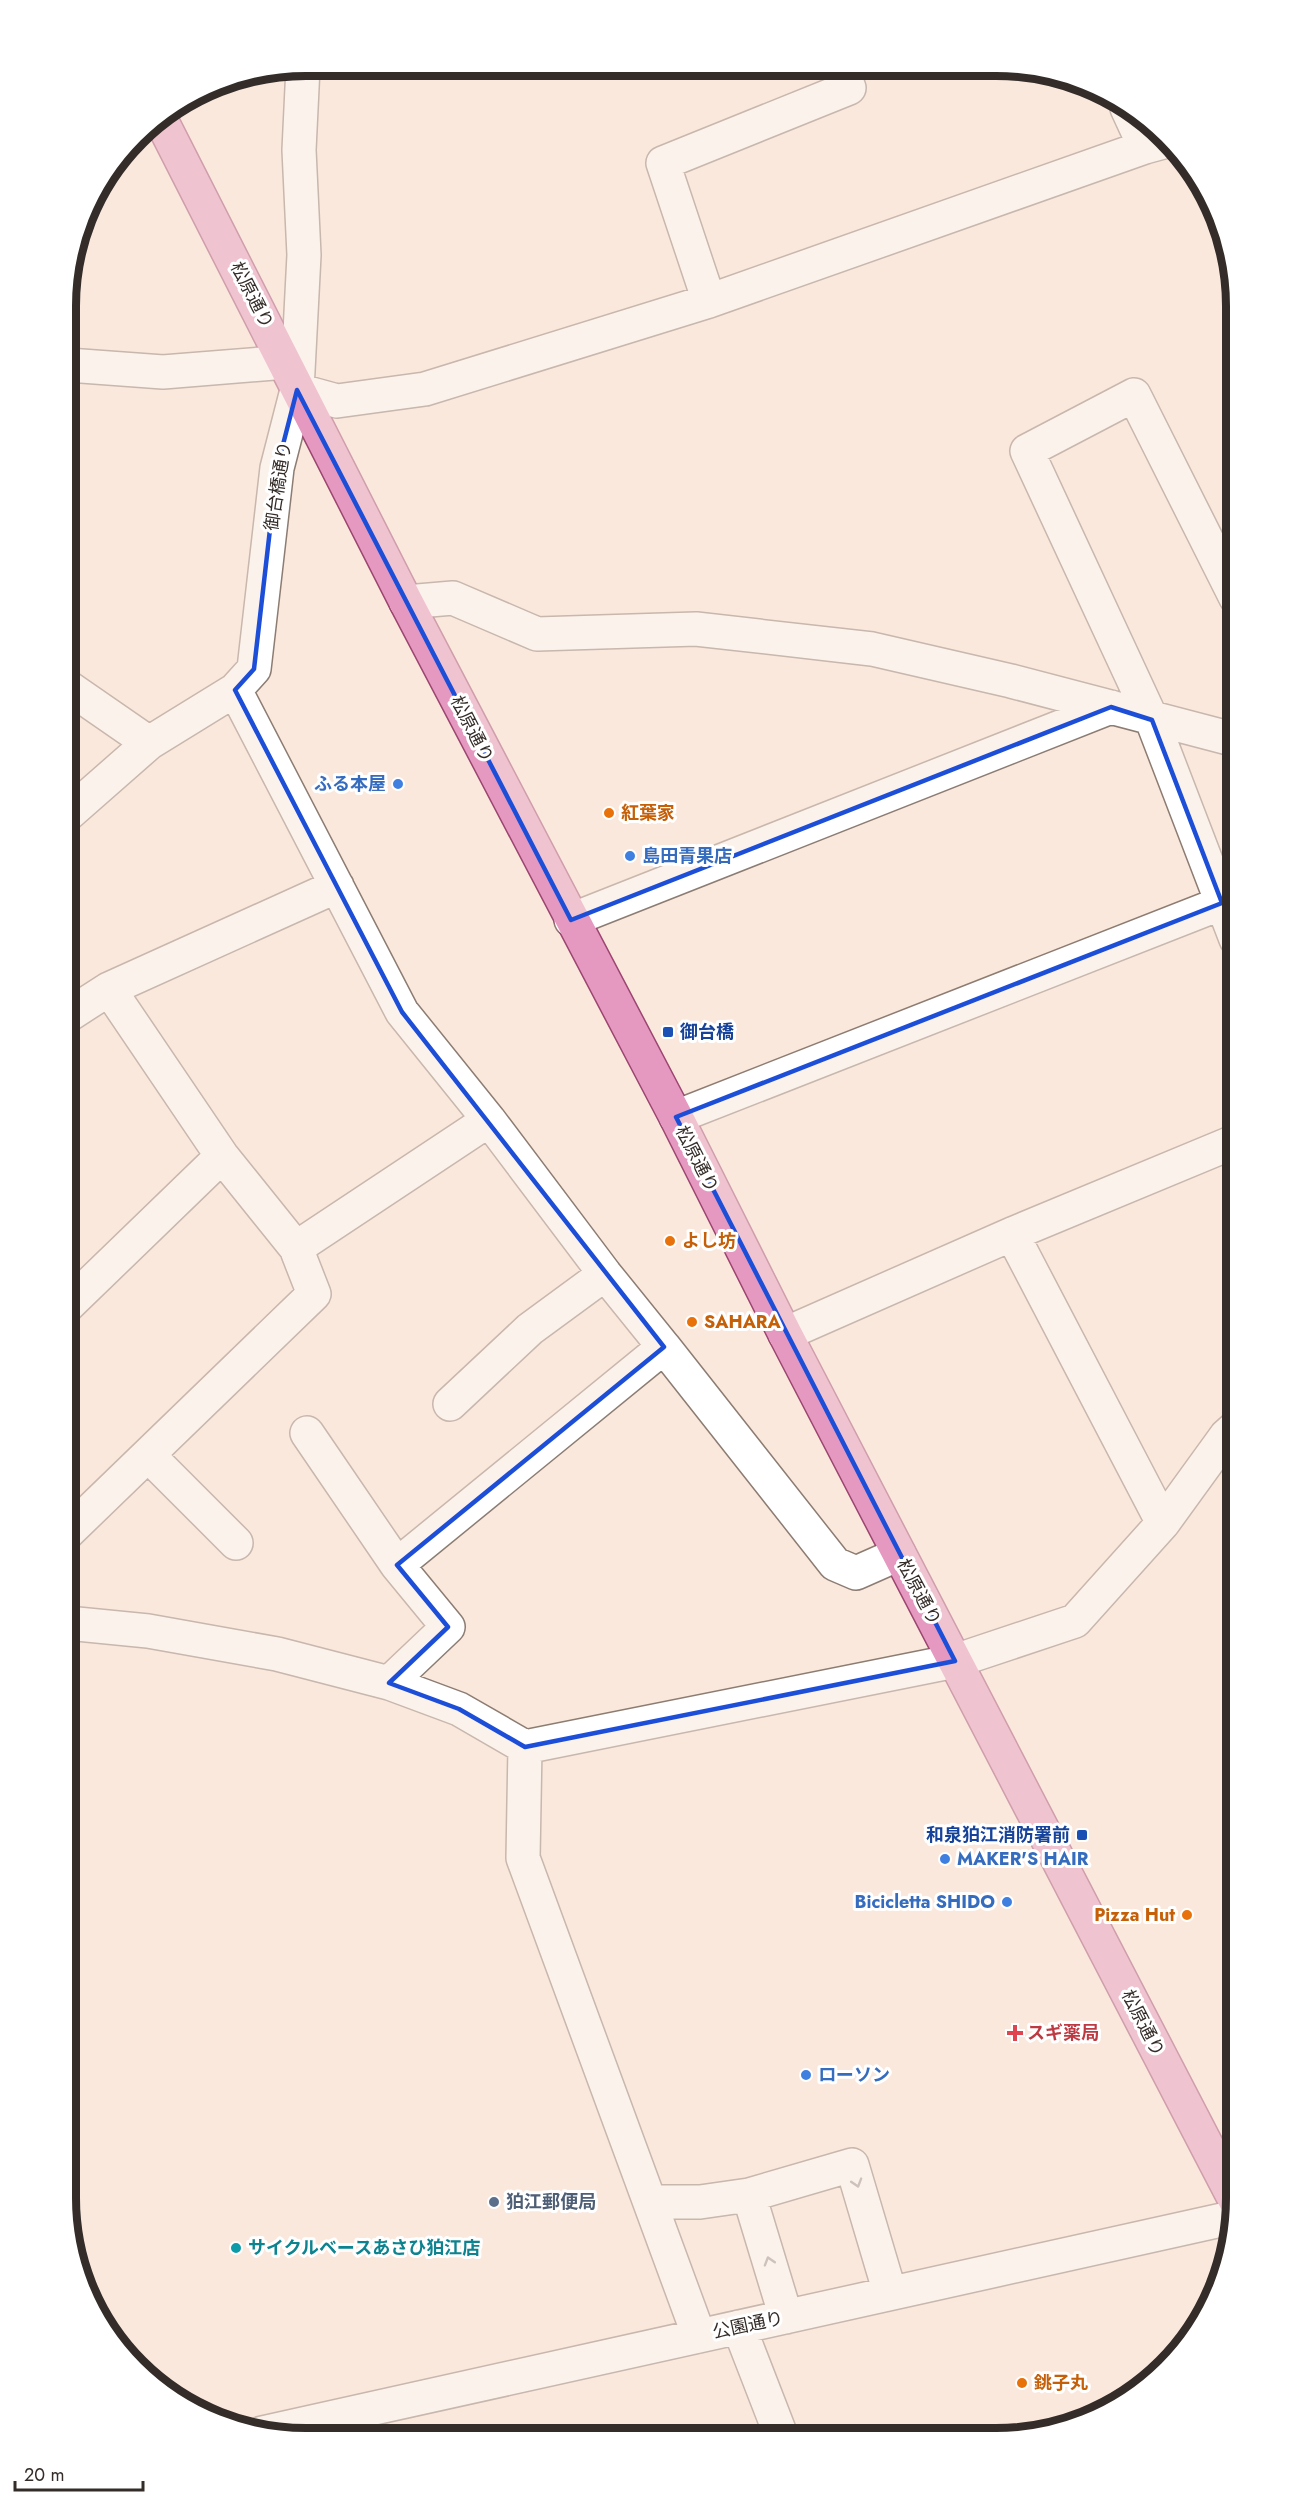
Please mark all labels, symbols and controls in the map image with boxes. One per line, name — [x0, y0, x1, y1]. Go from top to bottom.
street label: 松原通り — [224, 257, 280, 333]
street label: 御台橋通り — [258, 440, 298, 532]
street label: 松原通り — [444, 691, 500, 767]
place label: ふる本屋 — [314, 771, 386, 797]
marker: ふる本屋 — [391, 777, 405, 791]
place label: 紅葉家 — [621, 800, 675, 826]
marker: 紅葉家 — [602, 806, 616, 820]
place label: 島田青果店 — [642, 843, 732, 869]
marker: 島田青果店 — [623, 849, 637, 863]
place label: 御台橋 — [679, 1019, 734, 1045]
marker: 御台橋 — [661, 1025, 675, 1039]
street label: 松原通り — [669, 1121, 725, 1197]
place label: よし坊 — [682, 1228, 736, 1254]
marker: よし坊 — [663, 1234, 677, 1248]
place label: SAHARA — [704, 1309, 782, 1335]
marker: SAHARA — [685, 1315, 699, 1329]
street label: 松原通り — [891, 1554, 947, 1630]
place label: 和泉狛江消防署前 — [926, 1822, 1070, 1848]
marker: 和泉狛江消防署前 — [1075, 1828, 1089, 1842]
place label: MAKER'S HAIR — [957, 1846, 1089, 1872]
marker: MAKER'S HAIR — [938, 1852, 952, 1866]
place label: Bicicletta SHIDO — [854, 1889, 995, 1915]
marker: Bicicletta SHIDO — [1000, 1895, 1014, 1909]
place label: Pizza Hut — [1094, 1902, 1175, 1928]
marker: Pizza Hut — [1180, 1908, 1194, 1922]
street label: 松原通り — [1115, 1985, 1171, 2061]
place label: スギ薬局 — [1027, 2020, 1099, 2046]
marker: スギ薬局 — [1008, 2026, 1022, 2040]
place label: ローソン — [818, 2062, 890, 2088]
marker: ローソン — [799, 2068, 813, 2082]
one-way arrow — [850, 2177, 862, 2188]
place label: 狛江郵便局 — [506, 2189, 596, 2215]
marker: 狛江郵便局 — [487, 2195, 501, 2209]
place label: サイクルベースあさひ狛江店 — [248, 2235, 480, 2261]
marker: サイクルベースあさひ狛江店 — [229, 2241, 243, 2255]
one-way arrow — [764, 2256, 776, 2267]
street label: 公園通り — [710, 2305, 786, 2345]
place label: 銚子丸 — [1033, 2370, 1088, 2396]
marker: 銚子丸 — [1015, 2376, 1029, 2390]
scale bar — [15, 2454, 142, 2492]
text: 20 m — [24, 2462, 64, 2488]

